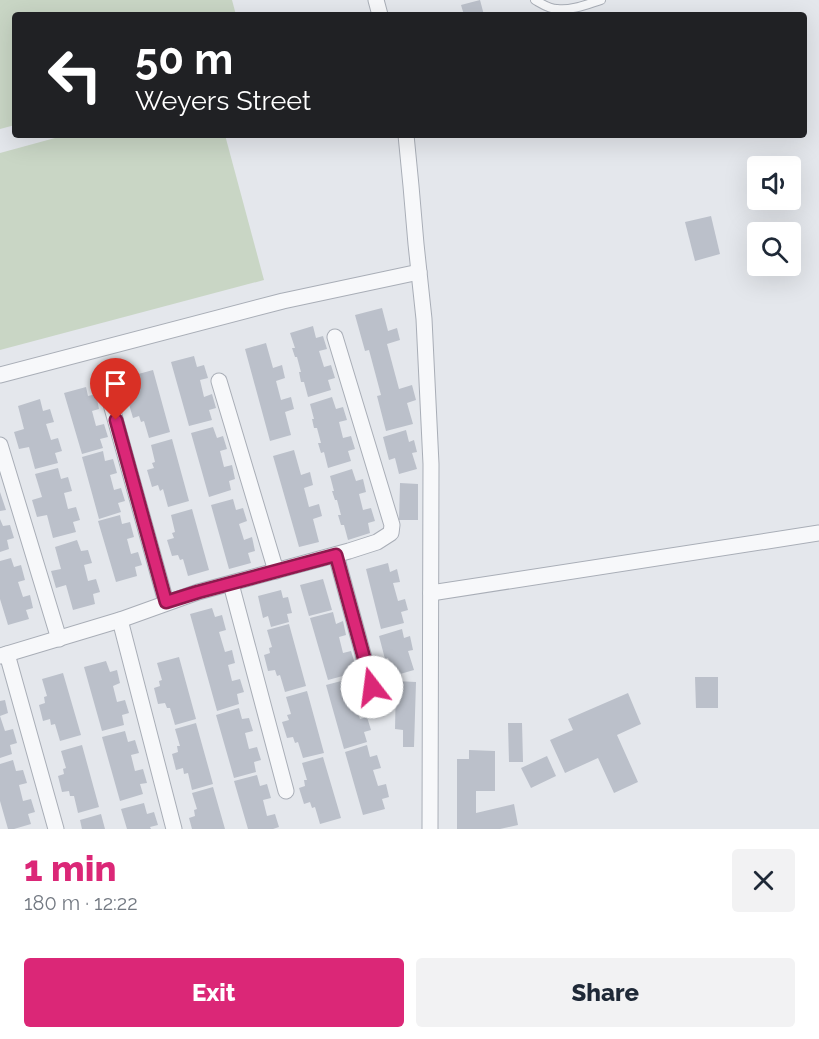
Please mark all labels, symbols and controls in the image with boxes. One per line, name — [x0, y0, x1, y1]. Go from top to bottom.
text: 50 m — [135, 35, 233, 84]
icon: left — [36, 36, 114, 114]
text: Weyers Street — [135, 85, 311, 116]
map controls — [747, 156, 801, 276]
button: sound — [747, 156, 801, 210]
button: search — [747, 222, 801, 276]
pin — [90, 358, 141, 420]
icon: arrive — [99, 367, 132, 400]
position arrow — [340, 655, 404, 719]
text: 1 min — [24, 847, 116, 889]
button: close — [732, 849, 795, 912]
text: 180 m · 12:22 — [24, 891, 138, 915]
button: Exit — [24, 958, 404, 1027]
button: Share — [416, 958, 795, 1027]

